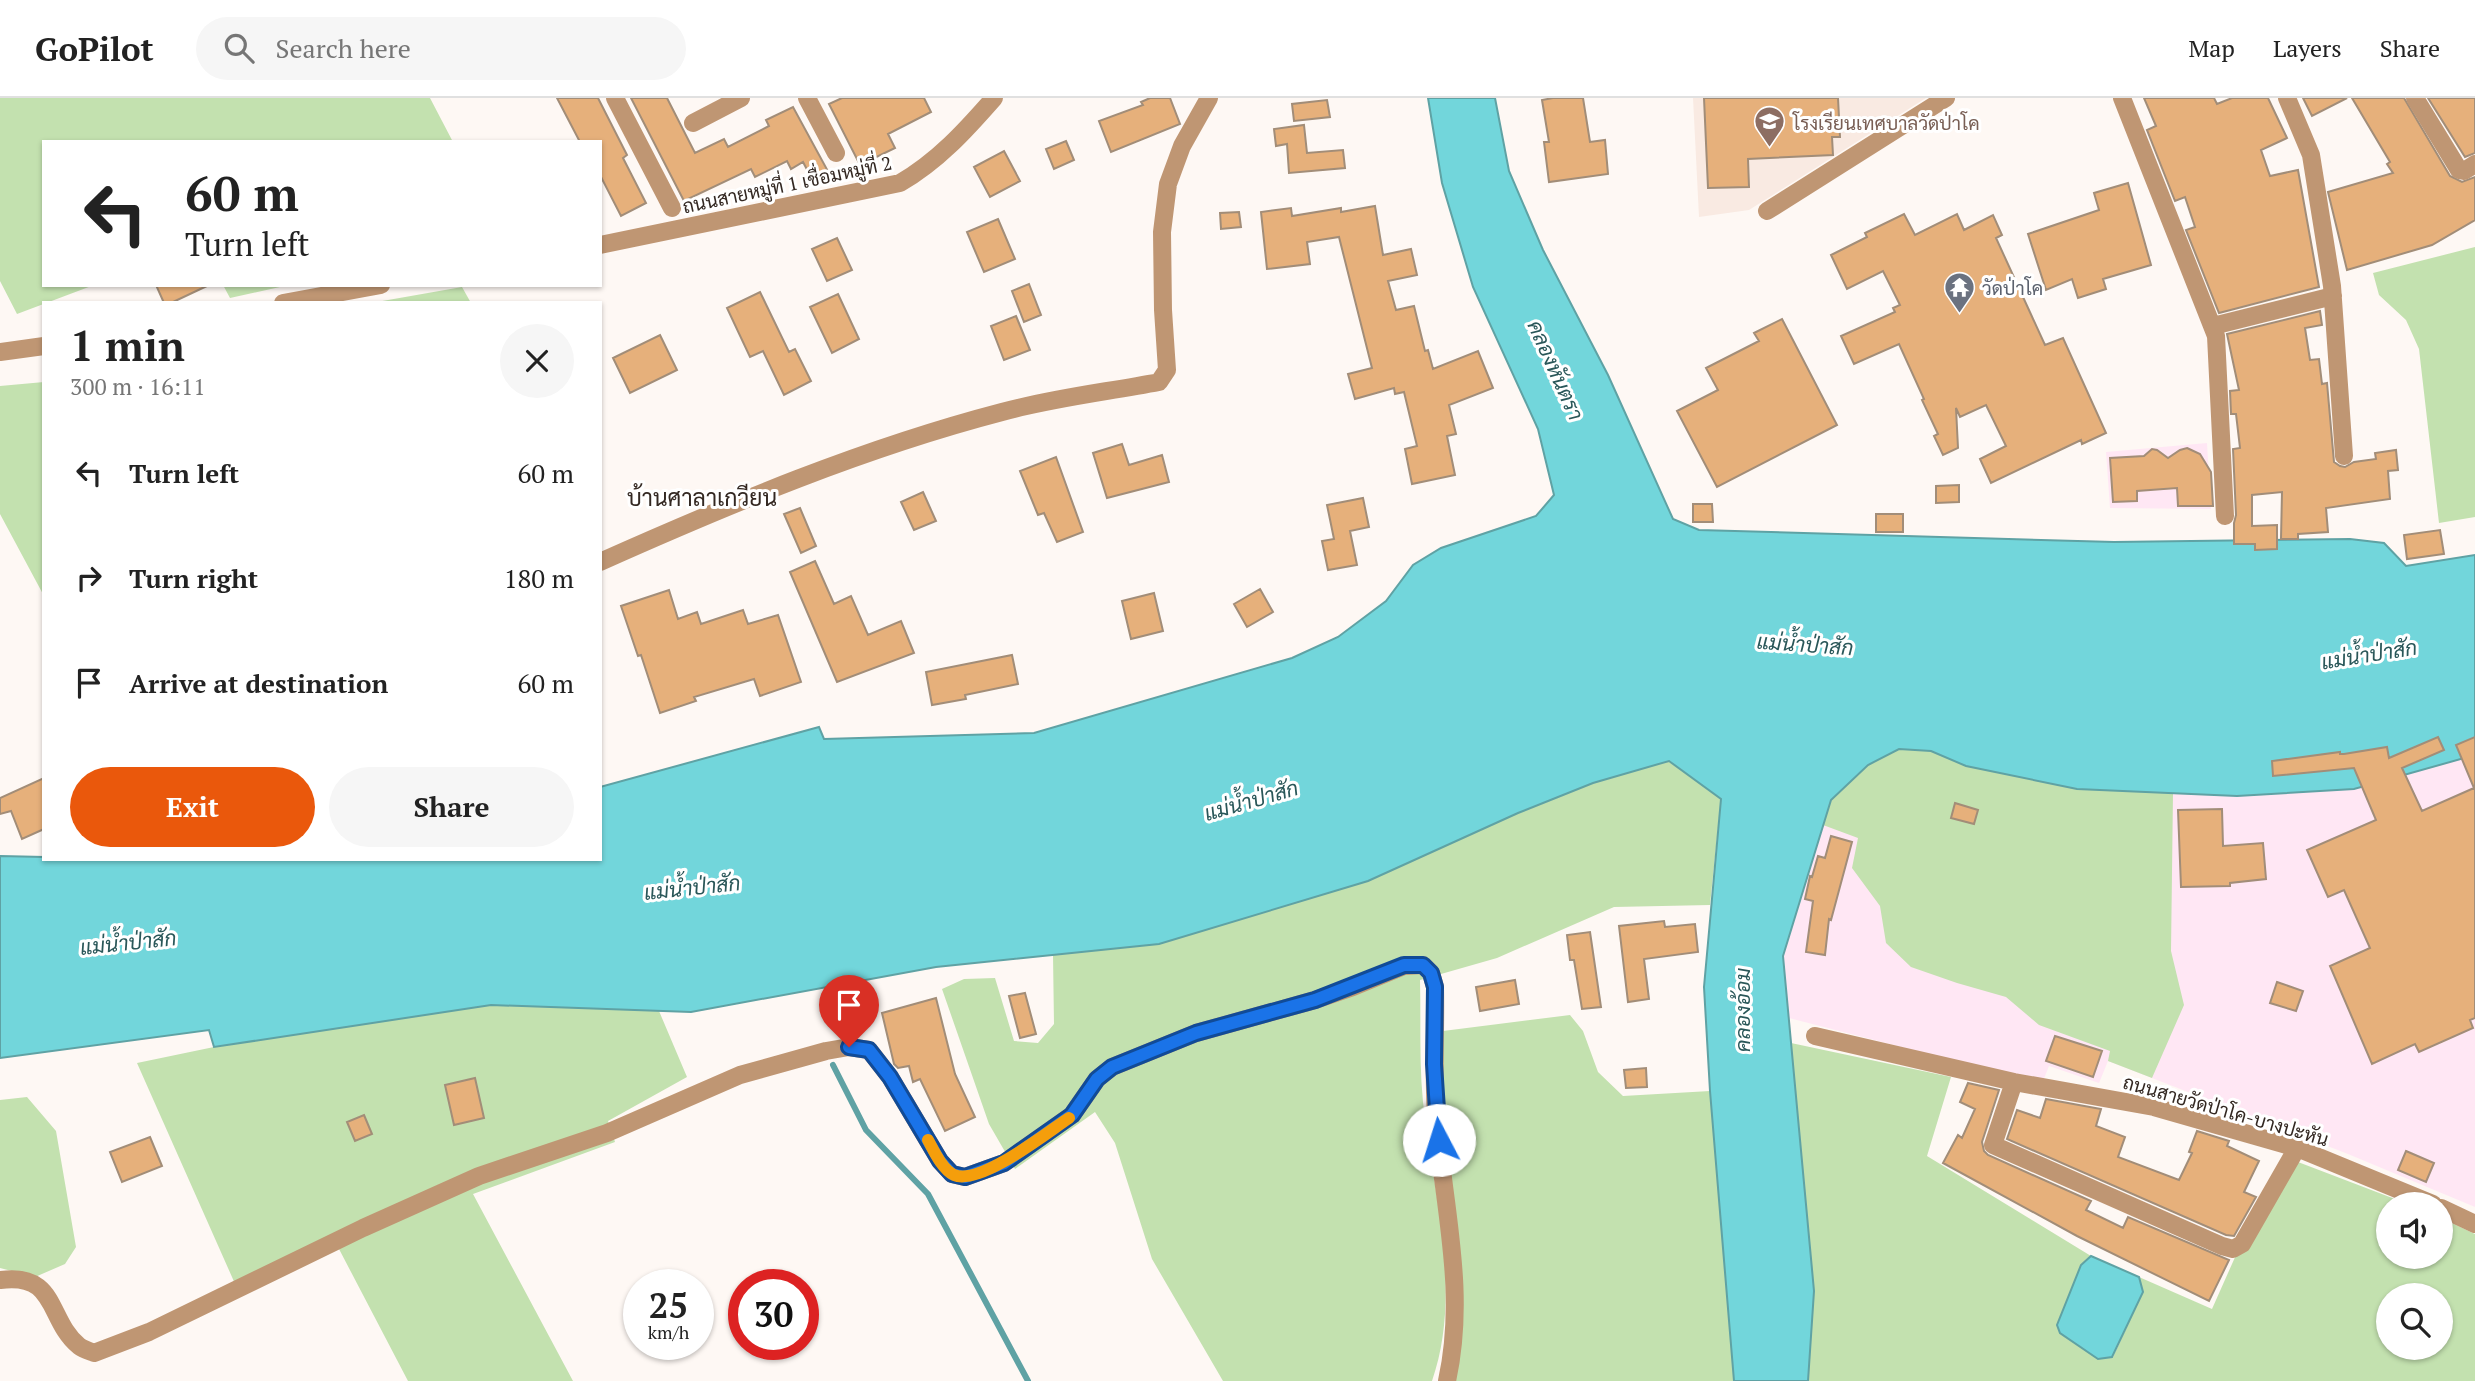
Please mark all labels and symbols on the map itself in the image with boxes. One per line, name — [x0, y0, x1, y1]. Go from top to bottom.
school or university icon: โรงเรียนเทศบาลวัดป่าโค — [1753, 105, 1787, 149]
place label: โรงเรียนเทศบาลวัดป่าโค — [1792, 110, 1980, 135]
street label: ถนนสายหมู่ที่ 1 เชื่อมหมู่ที่ 2 — [679, 146, 894, 220]
temple icon: วัดป่าโค — [1942, 270, 1976, 314]
place label: วัดป่าโค — [1982, 275, 2043, 300]
water label: คลองหันตรา — [1522, 316, 1590, 424]
district label: บ้านศาลาเกวียน — [627, 482, 777, 513]
water label: แม่น้ำป่าสัก — [1756, 624, 1854, 661]
water label: แม่น้ำป่าสัก — [2319, 630, 2419, 675]
water label: แม่น้ำป่าสัก — [1200, 770, 1301, 827]
water label: แม่น้ำป่าสัก — [642, 865, 742, 906]
water label: แม่น้ำป่าสัก — [78, 920, 178, 961]
water label: คลองอ้อม — [1728, 968, 1756, 1052]
pin — [819, 975, 879, 1047]
street label: ถนนสายวัดป่าโค-บางปะหัน — [2120, 1069, 2332, 1151]
position arrow — [1402, 1103, 1476, 1177]
speed limit sign: 30 — [728, 1269, 819, 1360]

